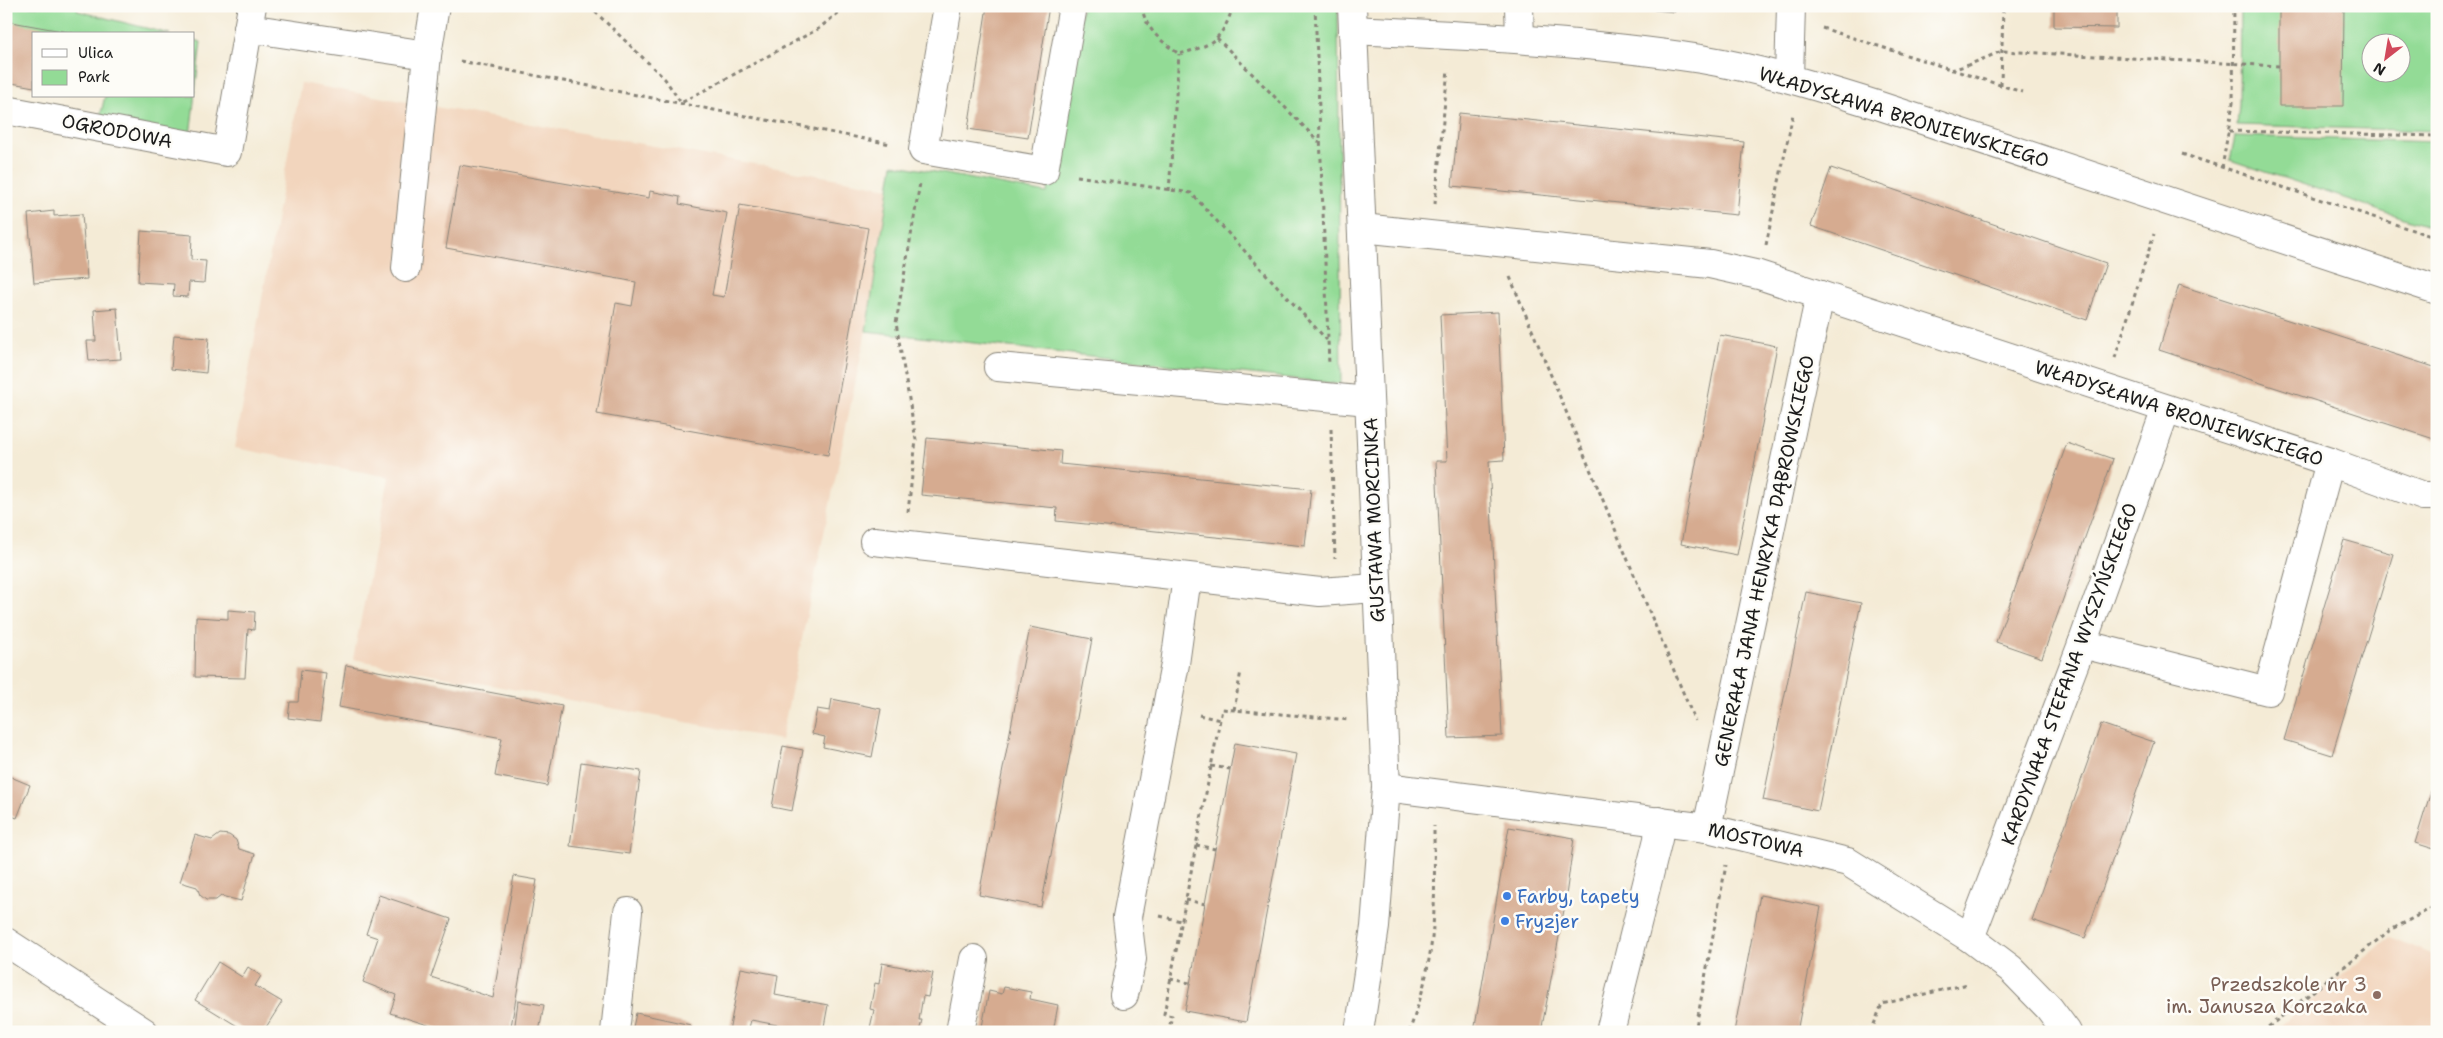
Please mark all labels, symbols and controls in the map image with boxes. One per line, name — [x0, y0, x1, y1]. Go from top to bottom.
legend — [32, 32, 195, 98]
north arrow — [2360, 32, 2410, 82]
text: Ulica — [78, 43, 114, 63]
text: N — [2370, 59, 2389, 80]
street label: WŁADYSŁAWA BRONIEWSKIEGO — [1756, 61, 2052, 173]
text: Park — [78, 67, 110, 87]
street label: OGRODOWA — [60, 108, 175, 154]
street label: GENERAŁA JANA HENRYKA DĄBROWSKIEGO — [1708, 353, 1820, 769]
street label: WŁADYSŁAWA BRONIEWSKIEGO — [2031, 354, 2327, 472]
street label: GUSTAWA MORCINKA — [1358, 417, 1390, 623]
street label: KARDYNAŁA STEFANA WYSZYŃSKIEGO — [1994, 499, 2143, 849]
street label: MOSTOWA — [1706, 817, 1807, 863]
place label: Farby, tapety — [1517, 884, 1640, 909]
marker: Farby, tapety — [1501, 890, 1513, 902]
place label: Fryzjer — [1515, 909, 1579, 934]
marker: Fryzjer — [1499, 915, 1511, 927]
place label: Przedszkole nr 3 im. Janusza Korczaka — [2166, 972, 2367, 1019]
marker: Przedszkole nr 3 im. Janusza Korczaka — [2371, 989, 2383, 1001]

